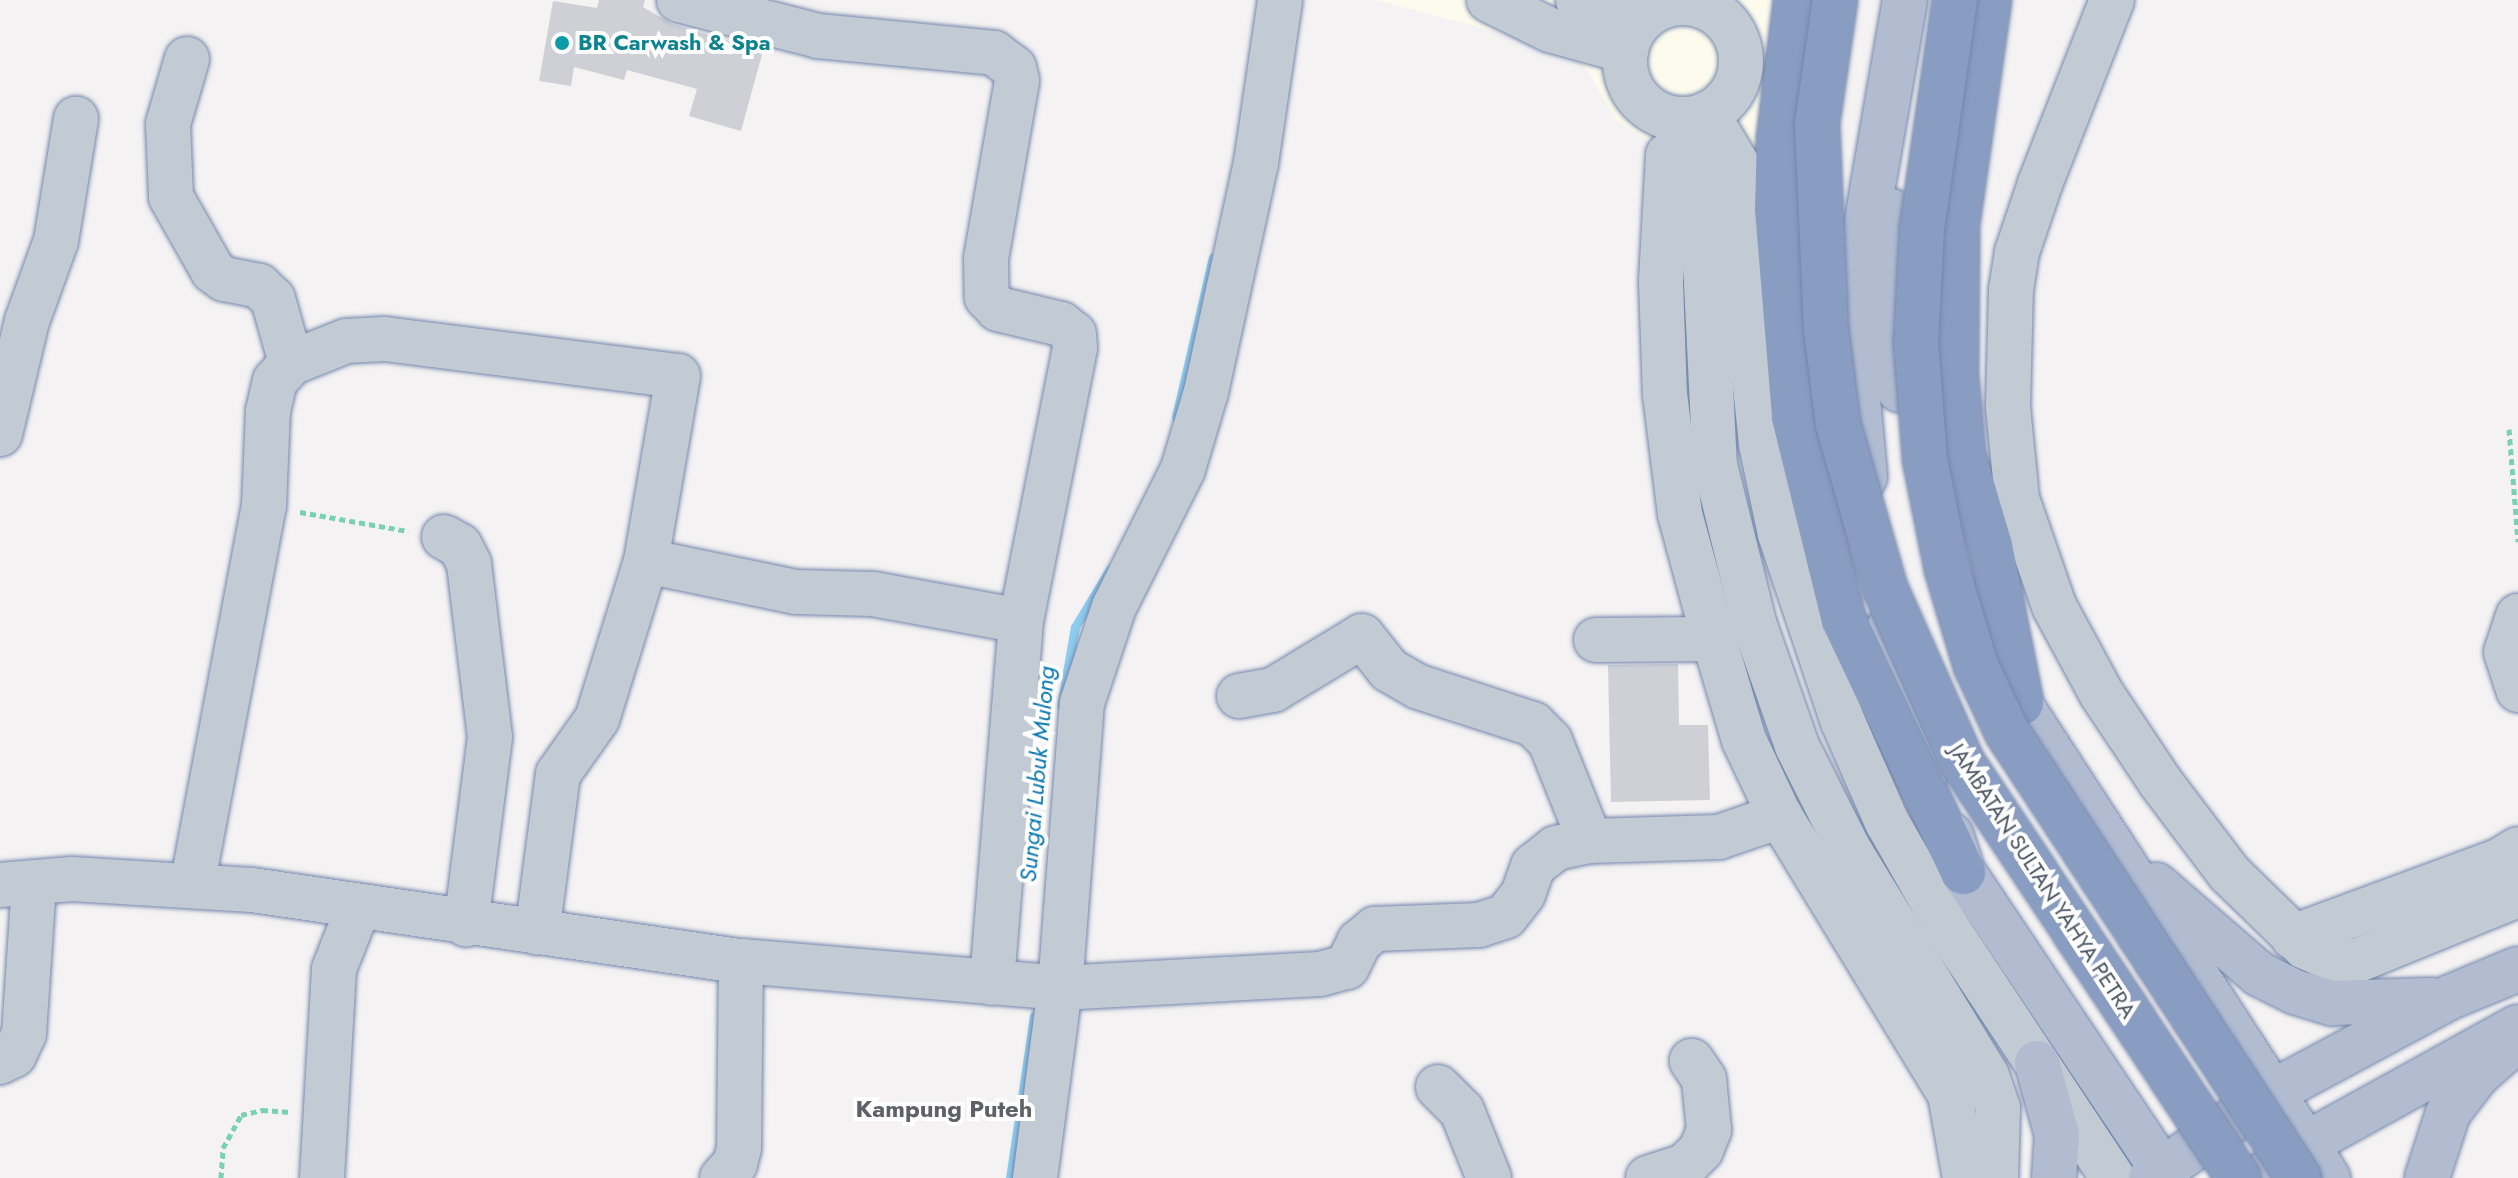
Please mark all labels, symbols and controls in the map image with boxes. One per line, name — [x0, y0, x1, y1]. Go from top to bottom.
place label: BR Carwash & Spa — [578, 30, 770, 56]
marker: BR Carwash & Spa — [553, 34, 571, 52]
water label: Sungai Lubuk Mulong — [1013, 665, 1061, 883]
street label: JAMBATAN SULTAN YAHYA PETRA — [1944, 739, 2142, 1023]
district label: Kampung Puteh — [856, 1095, 1032, 1123]

